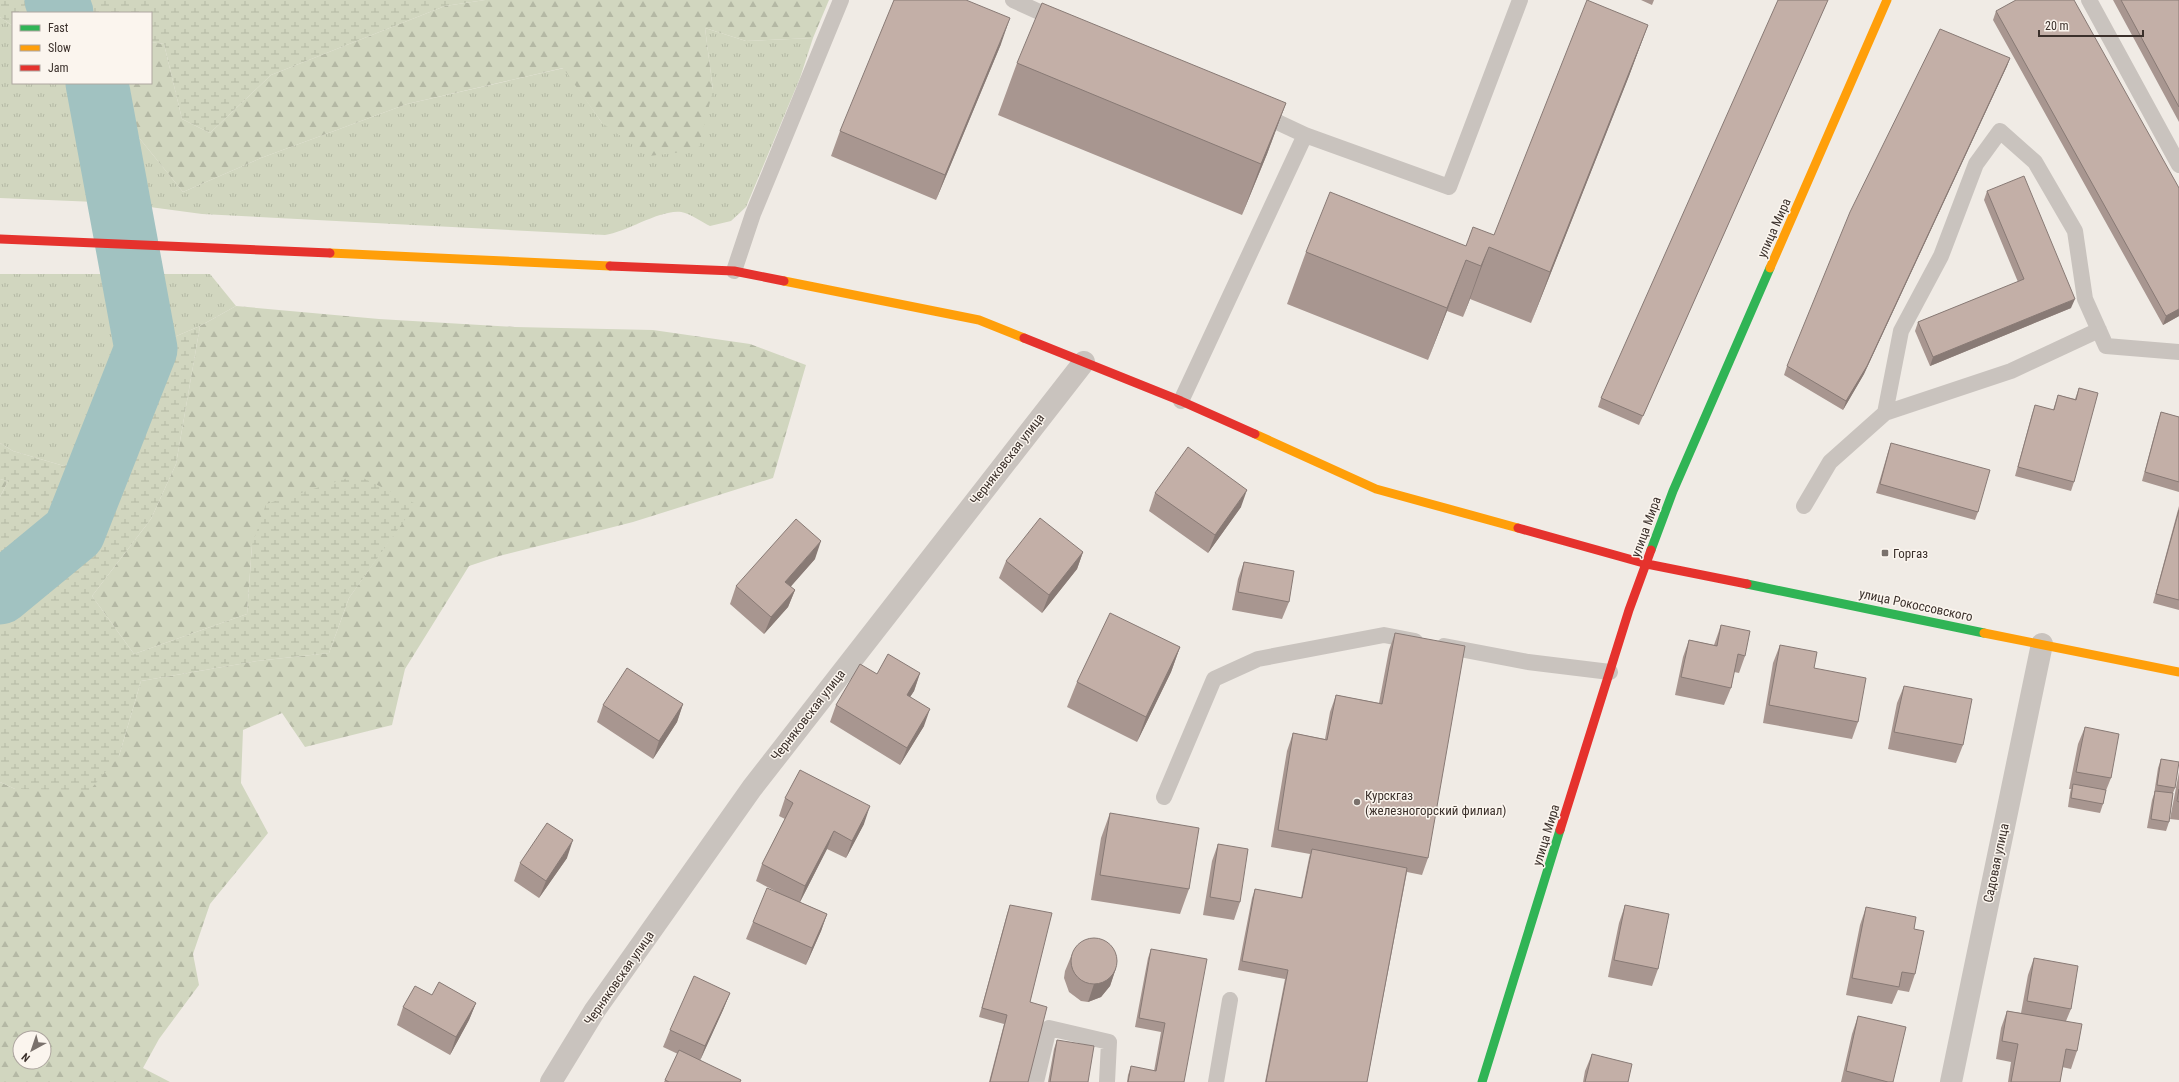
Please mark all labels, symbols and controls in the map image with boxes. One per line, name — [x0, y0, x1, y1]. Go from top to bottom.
legend — [12, 12, 152, 84]
scale bar — [2039, 12, 2143, 38]
text: 20 m — [2045, 19, 2069, 33]
text: Fast — [48, 21, 69, 35]
text: Slow — [48, 41, 71, 55]
text: Jam — [48, 61, 69, 75]
street label: улица Мира — [1754, 196, 1794, 260]
street label: Черняковская улица — [967, 410, 1047, 508]
street label: улица Мира — [1628, 495, 1664, 559]
place label: Горгаз — [1893, 546, 1928, 561]
marker: Горгаз — [1880, 548, 1890, 558]
street label: улица Рокоссовского — [1858, 586, 1974, 624]
street label: Черняковская улица — [768, 666, 848, 764]
place label: Курскгаз (железногорский филиал) — [1365, 788, 1507, 818]
marker: Курскгаз (железногорский филиал) — [1352, 797, 1362, 807]
street label: улица Мира — [1530, 802, 1562, 868]
street label: Садовая улица — [1980, 822, 2012, 904]
street label: Черняковская улица — [581, 928, 657, 1028]
north arrow — [12, 1030, 52, 1070]
text: N — [19, 1050, 33, 1064]

